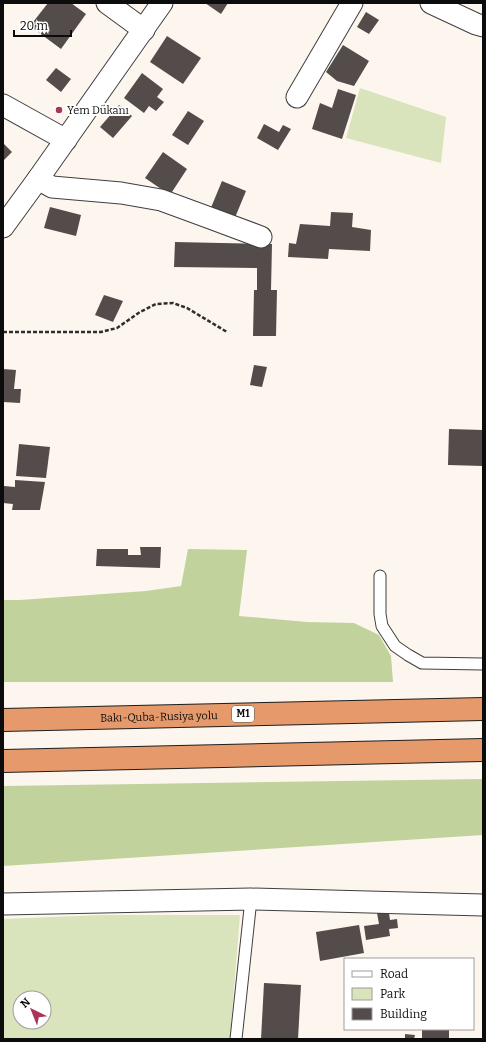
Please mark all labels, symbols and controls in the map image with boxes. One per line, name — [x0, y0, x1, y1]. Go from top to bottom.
scale bar — [14, 12, 71, 38]
text: 20 m — [20, 19, 49, 33]
place label: Yem Dükanı — [67, 104, 129, 117]
marker: Yem Dükanı — [54, 105, 64, 115]
road number: M1 — [232, 706, 254, 722]
street label: Bakı-Quba-Rusiya yolu — [100, 709, 218, 724]
legend — [344, 958, 474, 1030]
text: Road — [380, 967, 408, 981]
text: Park — [380, 987, 406, 1001]
north arrow — [12, 990, 52, 1030]
text: N — [18, 995, 33, 1011]
text: Building — [380, 1007, 427, 1021]

